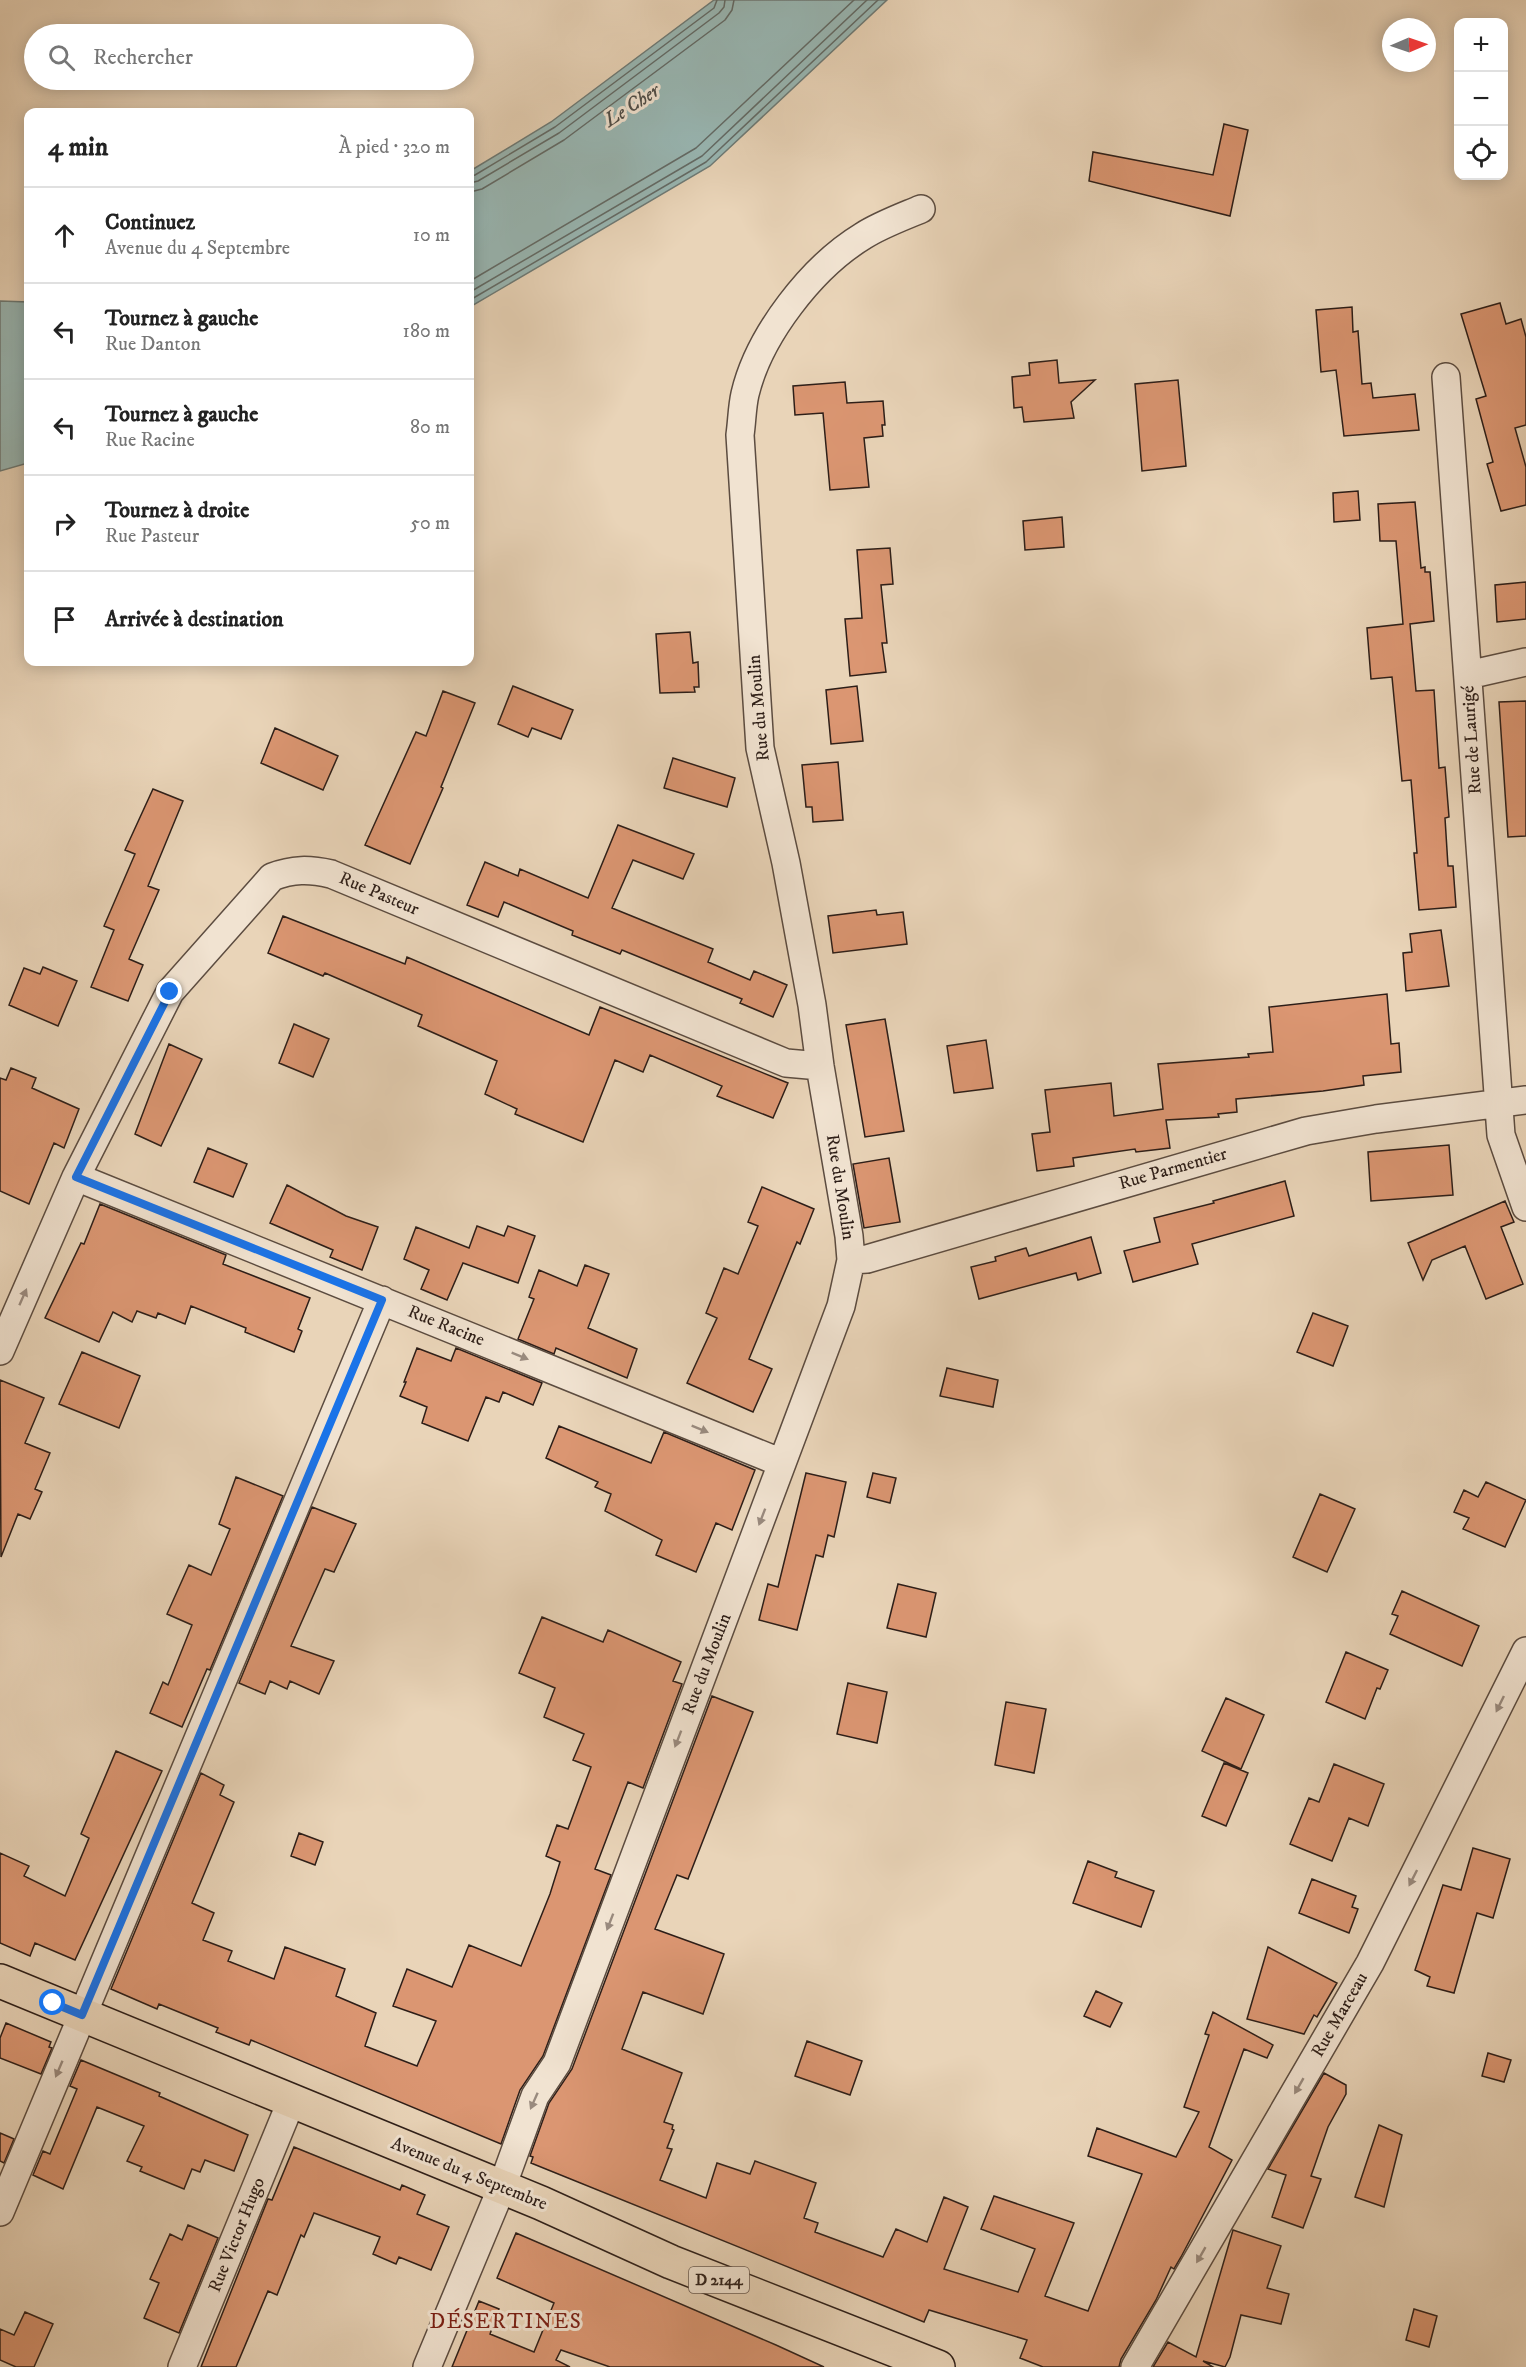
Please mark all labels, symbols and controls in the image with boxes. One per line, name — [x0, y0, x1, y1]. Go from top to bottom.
north arrow — [1382, 18, 1436, 72]
map controls — [1454, 18, 1508, 180]
button: + — [1454, 18, 1508, 72]
search box — [24, 24, 474, 90]
icon: search — [45, 41, 78, 74]
text: Rechercher — [93, 44, 193, 71]
button: − — [1454, 72, 1508, 126]
water label: Le Cher — [599, 78, 666, 134]
button: locate — [1454, 126, 1508, 180]
text: 4 min — [48, 131, 108, 164]
text: À pied · 320 m — [339, 135, 450, 160]
text: Continuez — [105, 209, 195, 236]
icon: ahead — [48, 219, 81, 252]
text: 10 m — [413, 223, 450, 248]
text: Avenue du 4 Septembre — [105, 236, 290, 261]
text: Tournez à gauche — [105, 305, 258, 332]
icon: left — [48, 315, 81, 348]
text: 180 m — [403, 319, 450, 344]
text: Rue Danton — [105, 332, 201, 357]
text: Tournez à gauche — [105, 401, 258, 428]
icon: left — [48, 411, 81, 444]
text: 80 m — [410, 415, 450, 440]
text: Rue Racine — [105, 428, 195, 453]
text: Tournez à droite — [105, 497, 249, 524]
icon: right — [48, 507, 81, 540]
text: 50 m — [410, 511, 450, 536]
text: Rue Pasteur — [105, 524, 199, 549]
icon: arrive — [48, 603, 81, 636]
text: Arrivée à destination — [105, 606, 284, 633]
street label: Rue du Moulin — [743, 653, 775, 762]
street label: Rue de Laurigé — [1457, 684, 1487, 795]
street label: Rue Pasteur — [336, 867, 423, 921]
route end — [156, 978, 182, 1004]
street label: Rue du Moulin — [821, 1133, 859, 1242]
street label: Rue Parmentier — [1116, 1143, 1230, 1195]
one-way arrow — [19, 1289, 28, 1306]
street label: Rue Racine — [404, 1301, 488, 1351]
one-way arrow — [511, 1351, 529, 1361]
one-way arrow — [692, 1425, 710, 1435]
one-way arrow — [756, 1509, 766, 1527]
street label: Rue du Moulin — [678, 1610, 737, 1718]
one-way arrow — [1495, 1695, 1505, 1712]
one-way arrow — [673, 1730, 683, 1748]
one-way arrow — [1408, 1870, 1417, 1887]
one-way arrow — [605, 1913, 614, 1931]
street label: Rue Marceau — [1307, 1968, 1373, 2061]
route start — [39, 1989, 65, 2015]
one-way arrow — [54, 2060, 63, 2078]
one-way arrow — [1294, 2078, 1304, 2095]
one-way arrow — [529, 2092, 539, 2110]
street label: Avenue du 4 Septembre — [388, 2133, 550, 2215]
street label: Rue Victor Hugo — [204, 2174, 270, 2296]
one-way arrow — [1196, 2246, 1206, 2263]
road number: D 2144 — [689, 2267, 749, 2293]
district label: DÉSERTINES — [430, 2308, 582, 2335]

